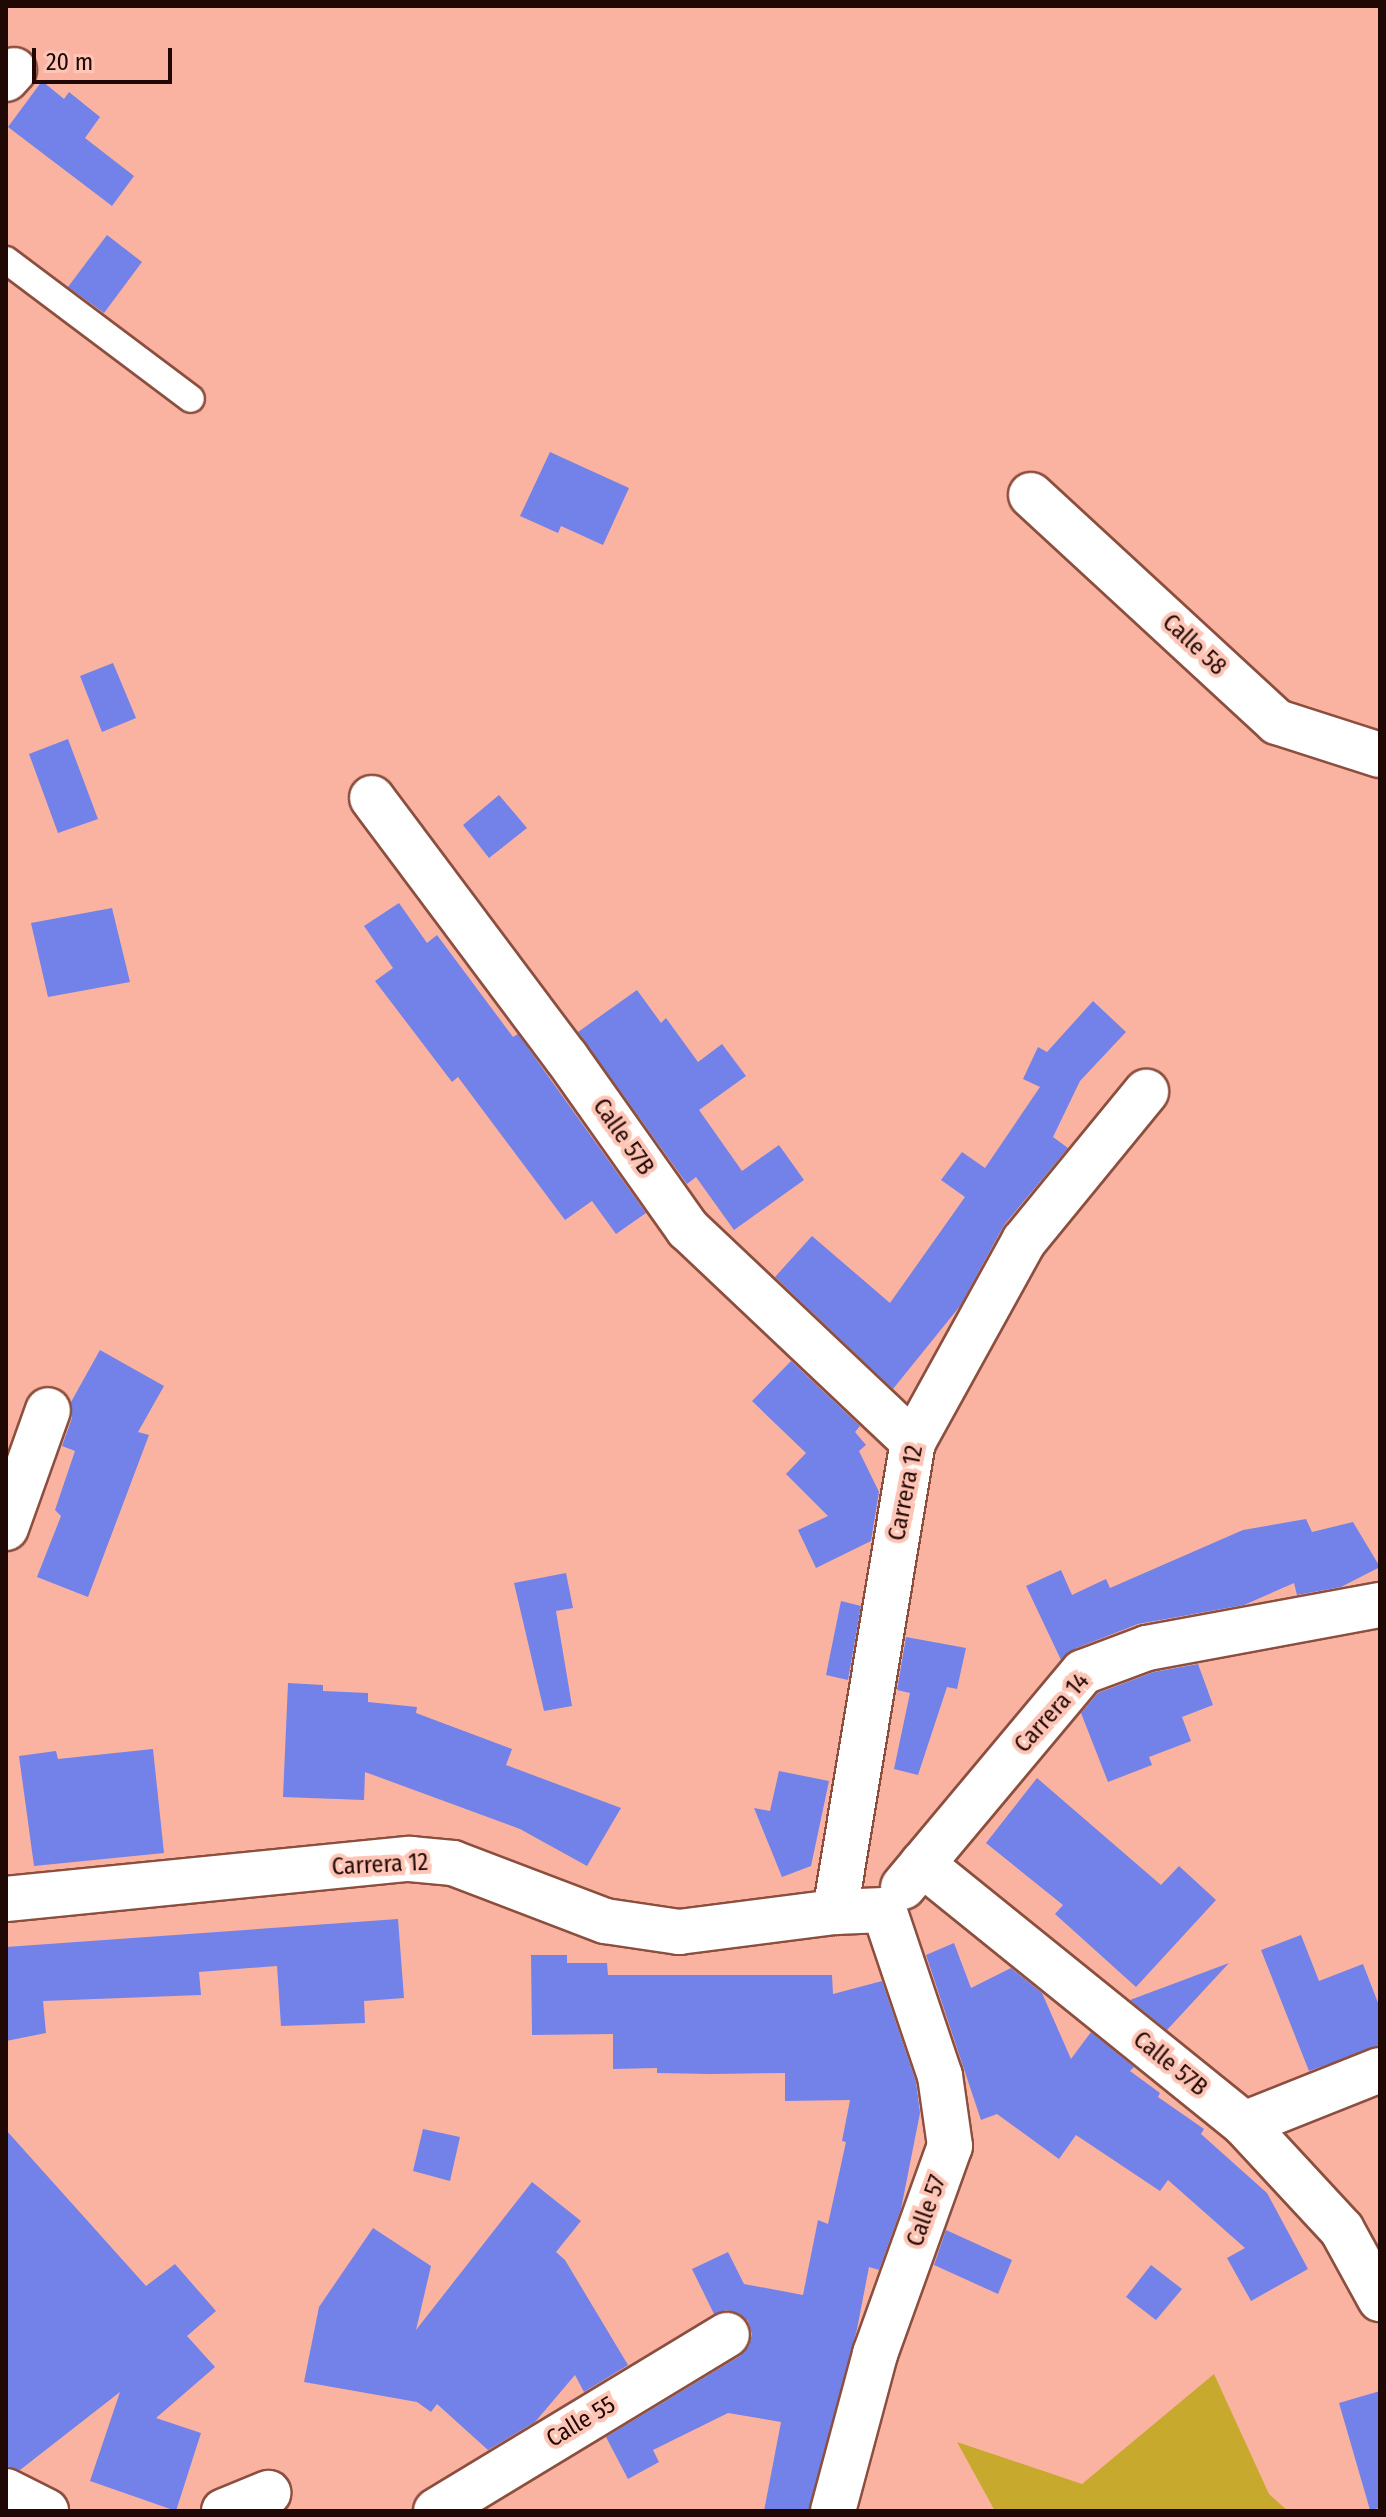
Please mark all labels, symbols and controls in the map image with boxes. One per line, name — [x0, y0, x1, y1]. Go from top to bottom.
scale bar — [36, 32, 176, 82]
text: 20 m — [46, 48, 93, 76]
street label: Calle 58 — [1156, 608, 1232, 682]
street label: Calle 57B — [586, 1093, 660, 1181]
street label: Carrera 12 — [883, 1443, 929, 1543]
street label: Carrera 14 — [1009, 1667, 1095, 1759]
street label: Carrera 12 — [331, 1848, 429, 1882]
street label: Calle 57B — [1127, 2025, 1213, 2103]
street label: Calle 57 — [901, 2171, 953, 2251]
street label: Calle 55 — [541, 2390, 621, 2454]

